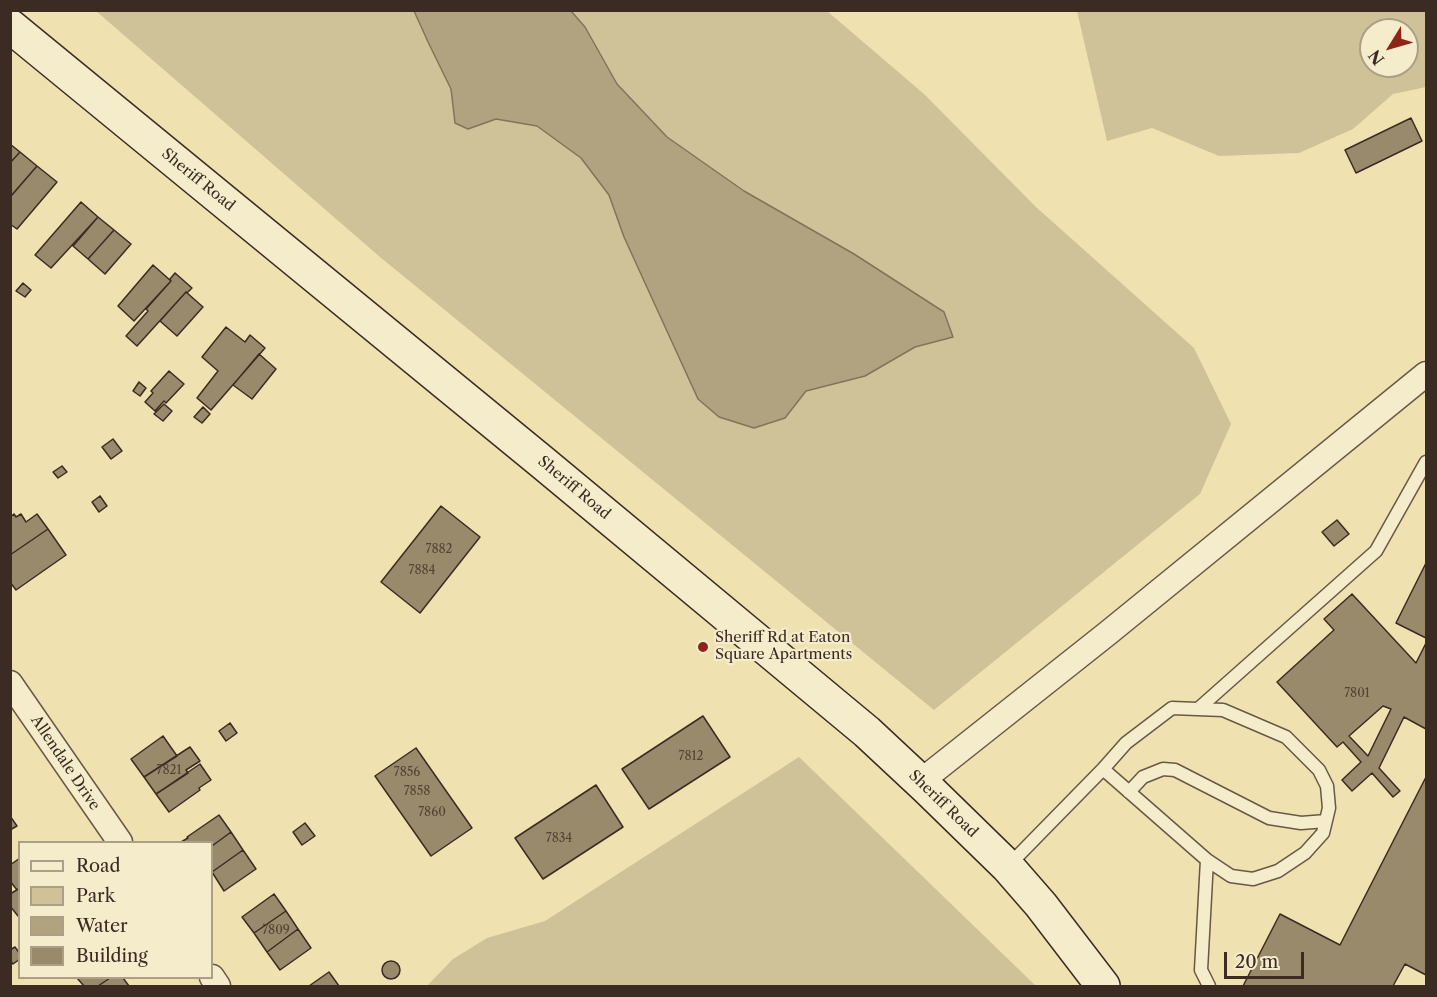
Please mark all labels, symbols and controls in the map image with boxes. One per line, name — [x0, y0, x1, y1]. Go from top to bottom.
north arrow — [1359, 18, 1419, 78]
text: N — [1364, 46, 1388, 69]
street label: Sheriff Road — [158, 145, 238, 215]
street label: Sheriff Road — [534, 452, 614, 524]
house number: 7882 — [425, 543, 453, 557]
house number: 7884 — [408, 564, 436, 578]
place label: Sheriff Rd at Eaton Square Apartments — [715, 629, 852, 664]
marker: Sheriff Rd at Eaton Square Apartments — [696, 640, 710, 654]
house number: 7801 — [1344, 687, 1370, 701]
street label: Allendale Drive — [27, 712, 103, 814]
house number: 7812 — [679, 750, 703, 764]
house number: 7821 — [157, 764, 181, 778]
house number: 7856 — [394, 766, 420, 780]
street label: Sheriff Road — [905, 767, 981, 841]
house number: 7858 — [404, 785, 430, 799]
house number: 7860 — [418, 806, 446, 820]
house number: 7834 — [546, 832, 572, 846]
legend — [18, 841, 213, 979]
text: Road — [76, 855, 121, 877]
text: Park — [76, 885, 115, 907]
text: Water — [76, 915, 128, 937]
house number: 7809 — [262, 924, 290, 938]
scale bar — [1227, 940, 1306, 978]
text: Building — [76, 945, 148, 967]
text: 20 m — [1235, 951, 1278, 973]

